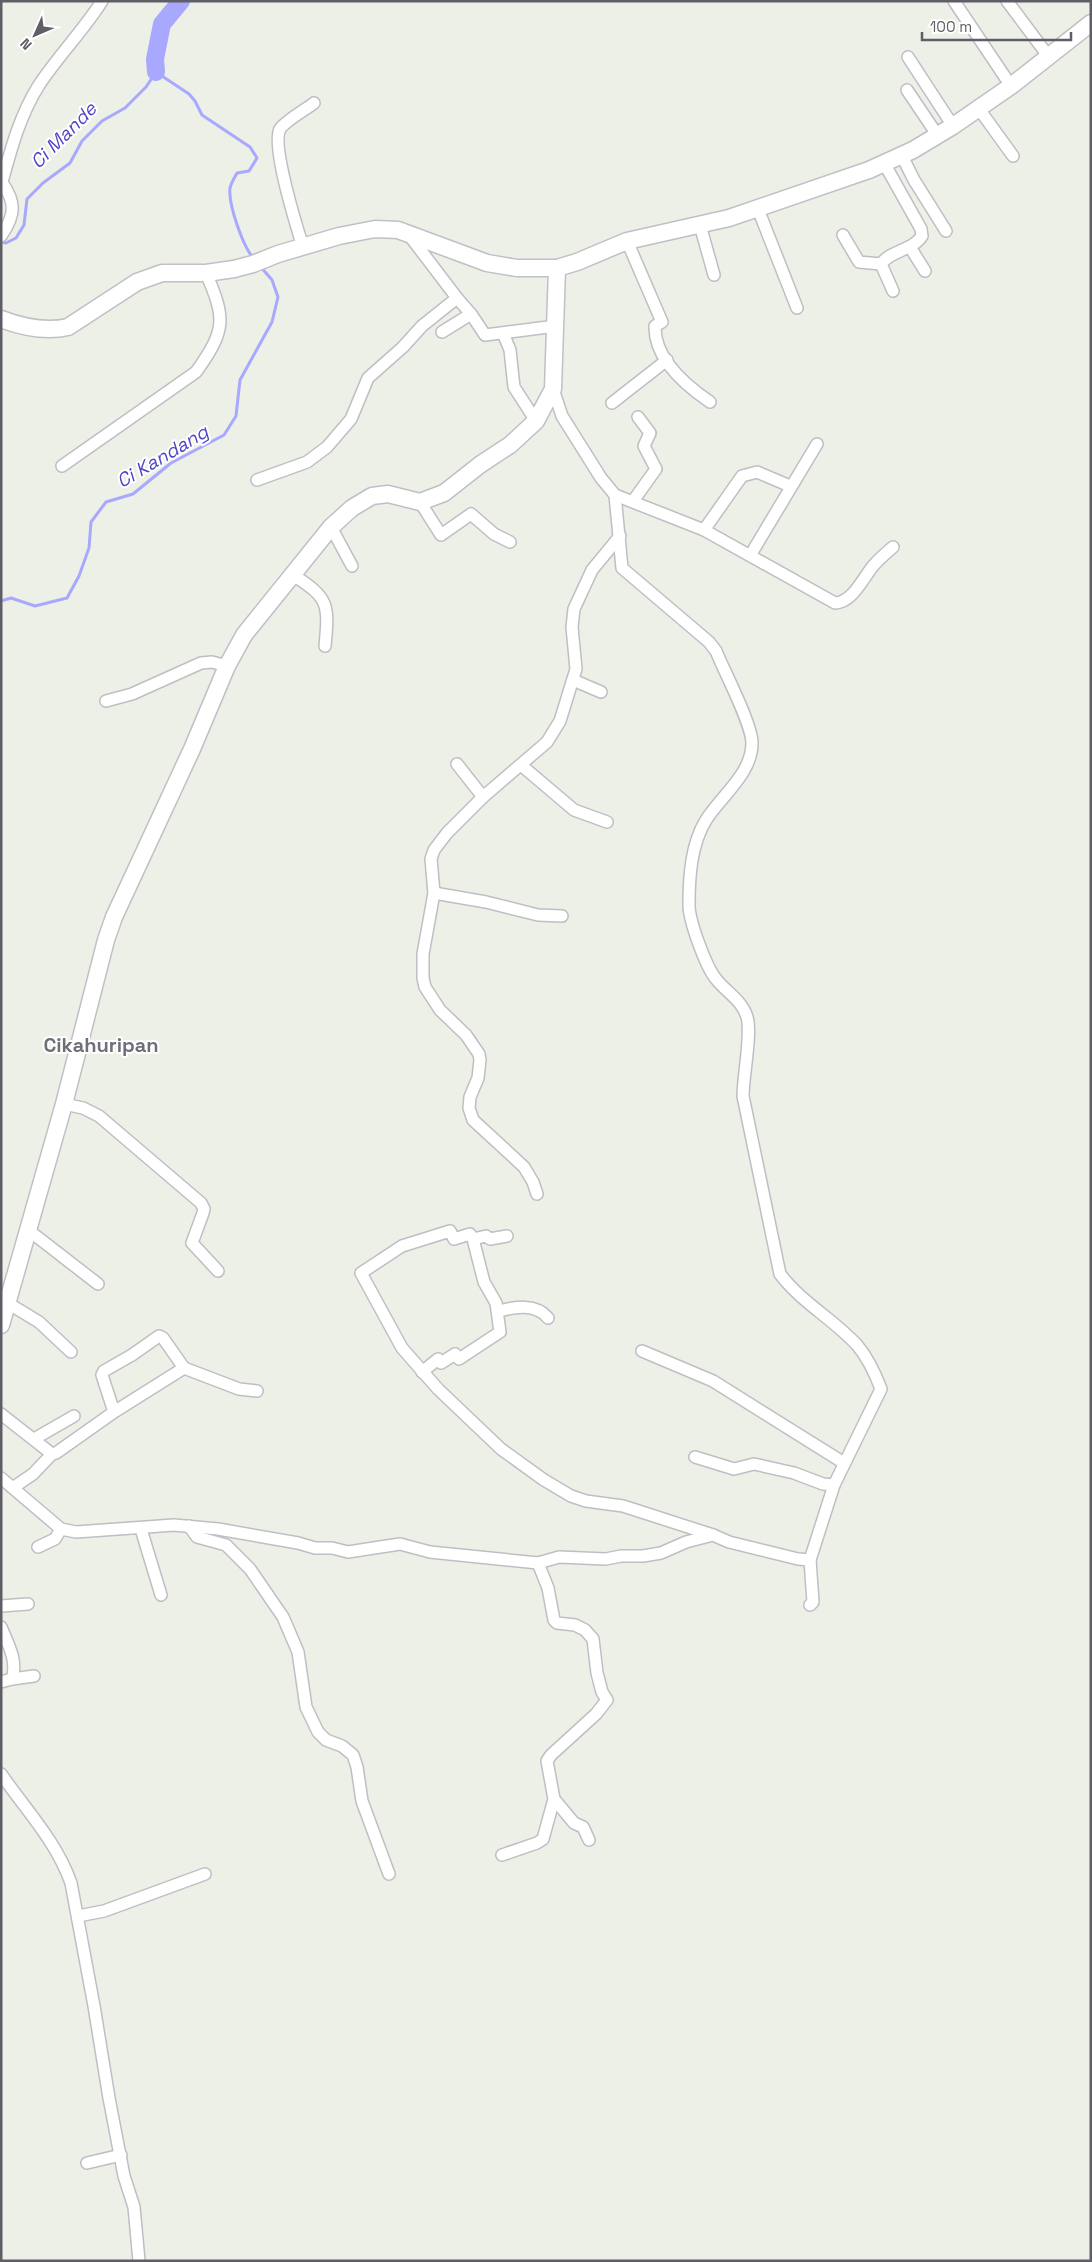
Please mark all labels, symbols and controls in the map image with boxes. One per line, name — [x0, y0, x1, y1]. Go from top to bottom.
north arrow — [10, 10, 60, 60]
scale bar — [922, 10, 1071, 42]
text: 100 m — [930, 17, 972, 36]
text: N — [16, 35, 35, 54]
water label: Ci Mande — [25, 96, 103, 174]
water label: Ci Kandang — [112, 419, 213, 494]
district label: Cikahuripan — [43, 1032, 159, 1058]

